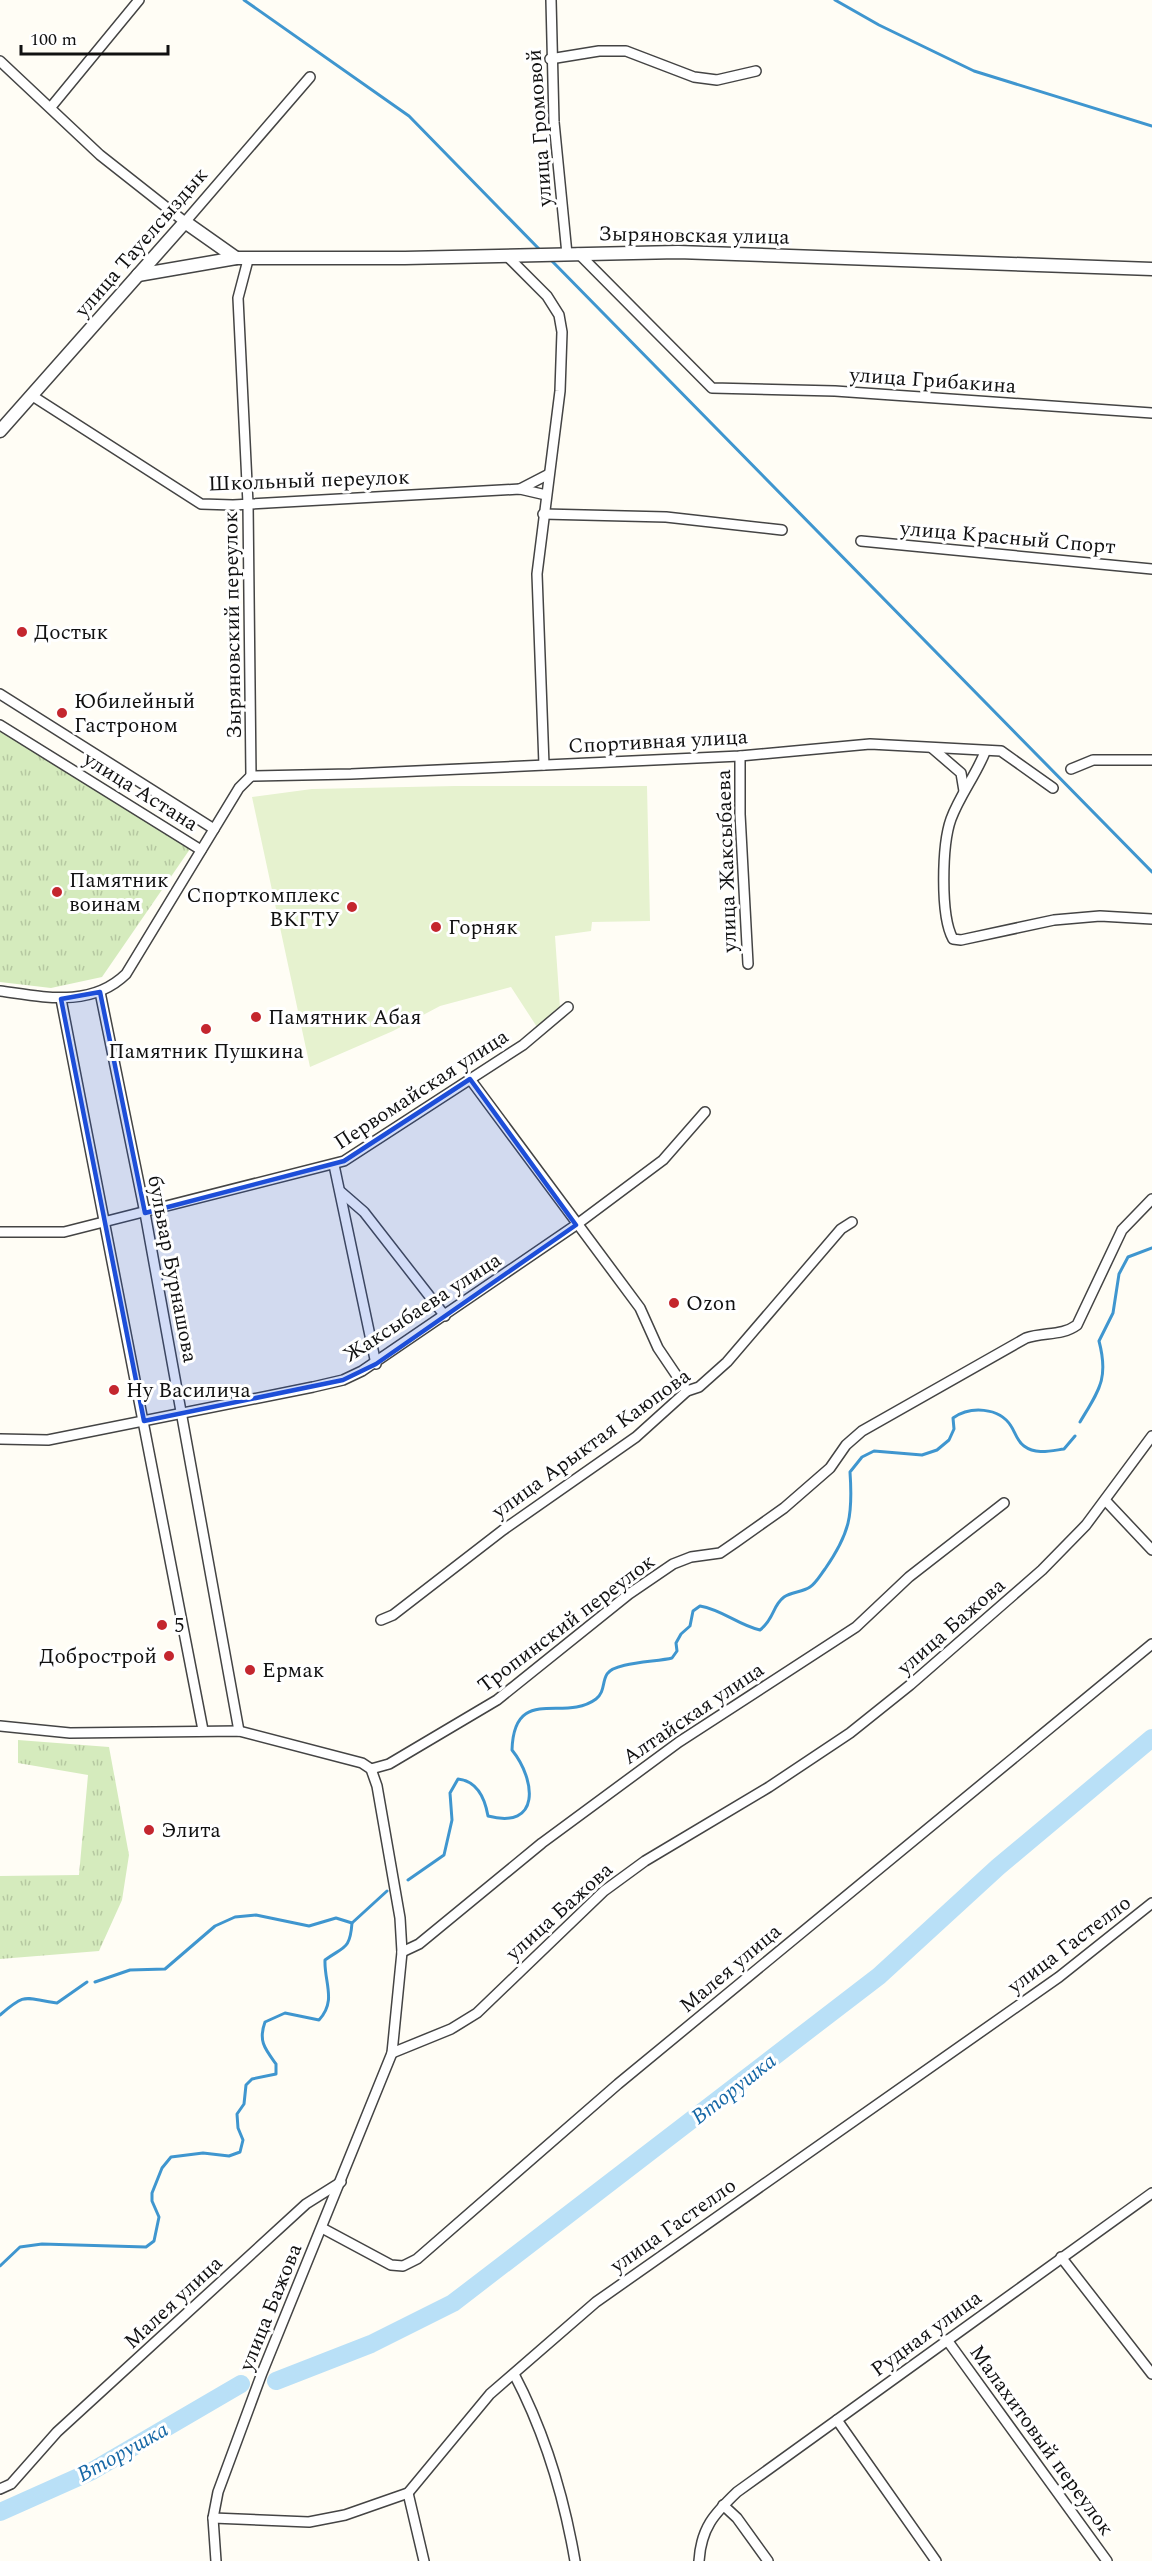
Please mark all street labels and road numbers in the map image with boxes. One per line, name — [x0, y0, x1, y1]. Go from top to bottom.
street label: улица Громовой — [519, 48, 562, 209]
street label: улица Тауелсыздык — [67, 160, 216, 326]
street label: Зыряновская улица — [598, 218, 791, 254]
street label: улица Грибакина — [848, 359, 1018, 403]
street label: Школьный переулок — [208, 461, 411, 501]
street label: Зыряновский переулок — [215, 511, 251, 739]
street label: улица Красный Спорт — [898, 513, 1117, 563]
street label: Спортивная улица — [567, 721, 749, 763]
street label: улица Астана — [76, 743, 205, 840]
street label: улица Жаксыбаева — [708, 768, 746, 954]
street label: Первомайская улица — [328, 1021, 516, 1158]
street label: бульвар Бурнашова — [138, 1173, 206, 1366]
street label: Жаксыбаева улица — [337, 1244, 509, 1371]
street label: улица Арыктая Каюпова — [485, 1360, 698, 1528]
street label: Тропинский переулок — [471, 1546, 662, 1701]
street label: улица Бажова — [889, 1570, 1014, 1684]
street label: Алтайская улица — [616, 1654, 771, 1773]
street label: улица Бажова — [498, 1854, 621, 1969]
street label: улица Гастелло — [1000, 1887, 1138, 2003]
street label: Малея улица — [673, 1916, 789, 2021]
street label: улица Гастелло — [603, 2170, 743, 2282]
street label: улица Бажова — [230, 2238, 311, 2377]
street label: Малея улица — [117, 2248, 231, 2357]
street label: Рудная улица — [864, 2282, 990, 2385]
street label: Малахитовый переулок — [961, 2338, 1122, 2543]

